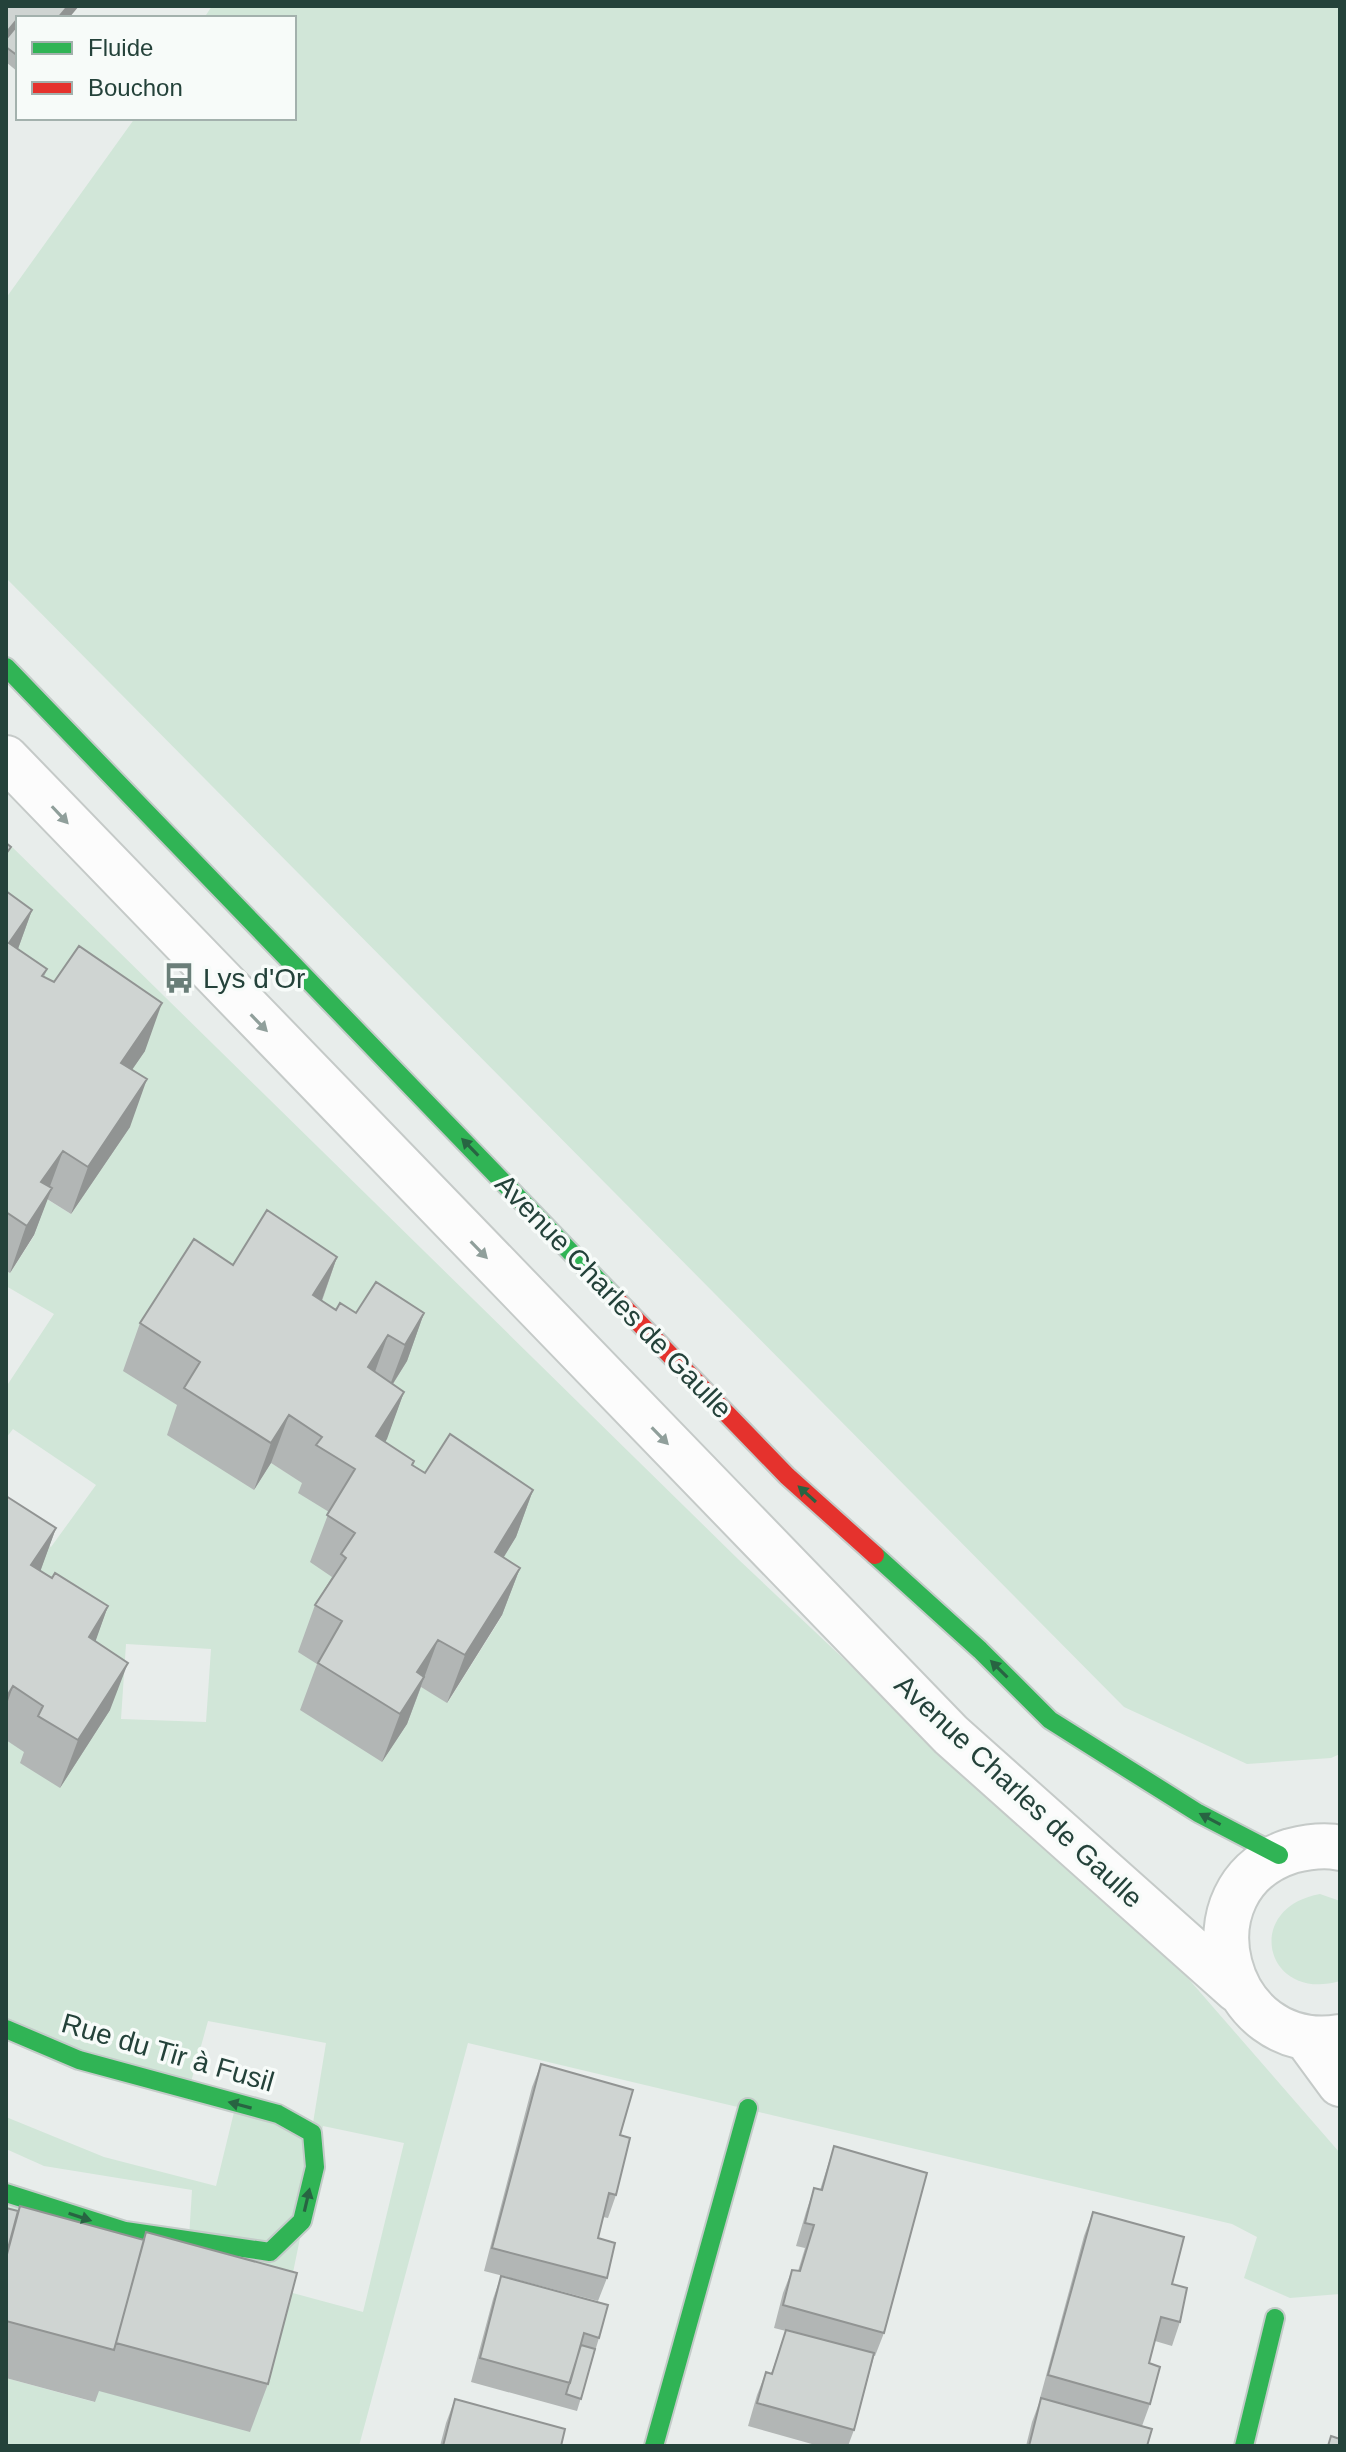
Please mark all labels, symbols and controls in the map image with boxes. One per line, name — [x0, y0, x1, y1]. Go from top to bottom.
legend — [16, 16, 296, 120]
text: Fluide — [88, 34, 153, 61]
text: Bouchon — [88, 74, 183, 101]
one-way arrow — [50, 805, 68, 824]
bus stop icon: Lys d'Or — [162, 961, 196, 995]
place label: Lys d'Or — [203, 963, 305, 994]
one-way arrow — [249, 1013, 268, 1032]
one-way arrow — [461, 1138, 479, 1157]
street label: Avenue Charles de Gaulle — [489, 1168, 738, 1425]
one-way arrow — [469, 1240, 488, 1259]
one-way arrow — [650, 1426, 669, 1445]
one-way arrow — [798, 1485, 817, 1503]
one-way arrow — [990, 1660, 1009, 1679]
street label: Avenue Charles de Gaulle — [889, 1669, 1149, 1914]
one-way arrow — [1198, 1812, 1221, 1826]
street label: Rue du Tir à Fusil — [58, 2007, 278, 2098]
one-way arrow — [228, 2098, 253, 2110]
one-way arrow — [301, 2187, 314, 2212]
one-way arrow — [69, 2211, 93, 2224]

